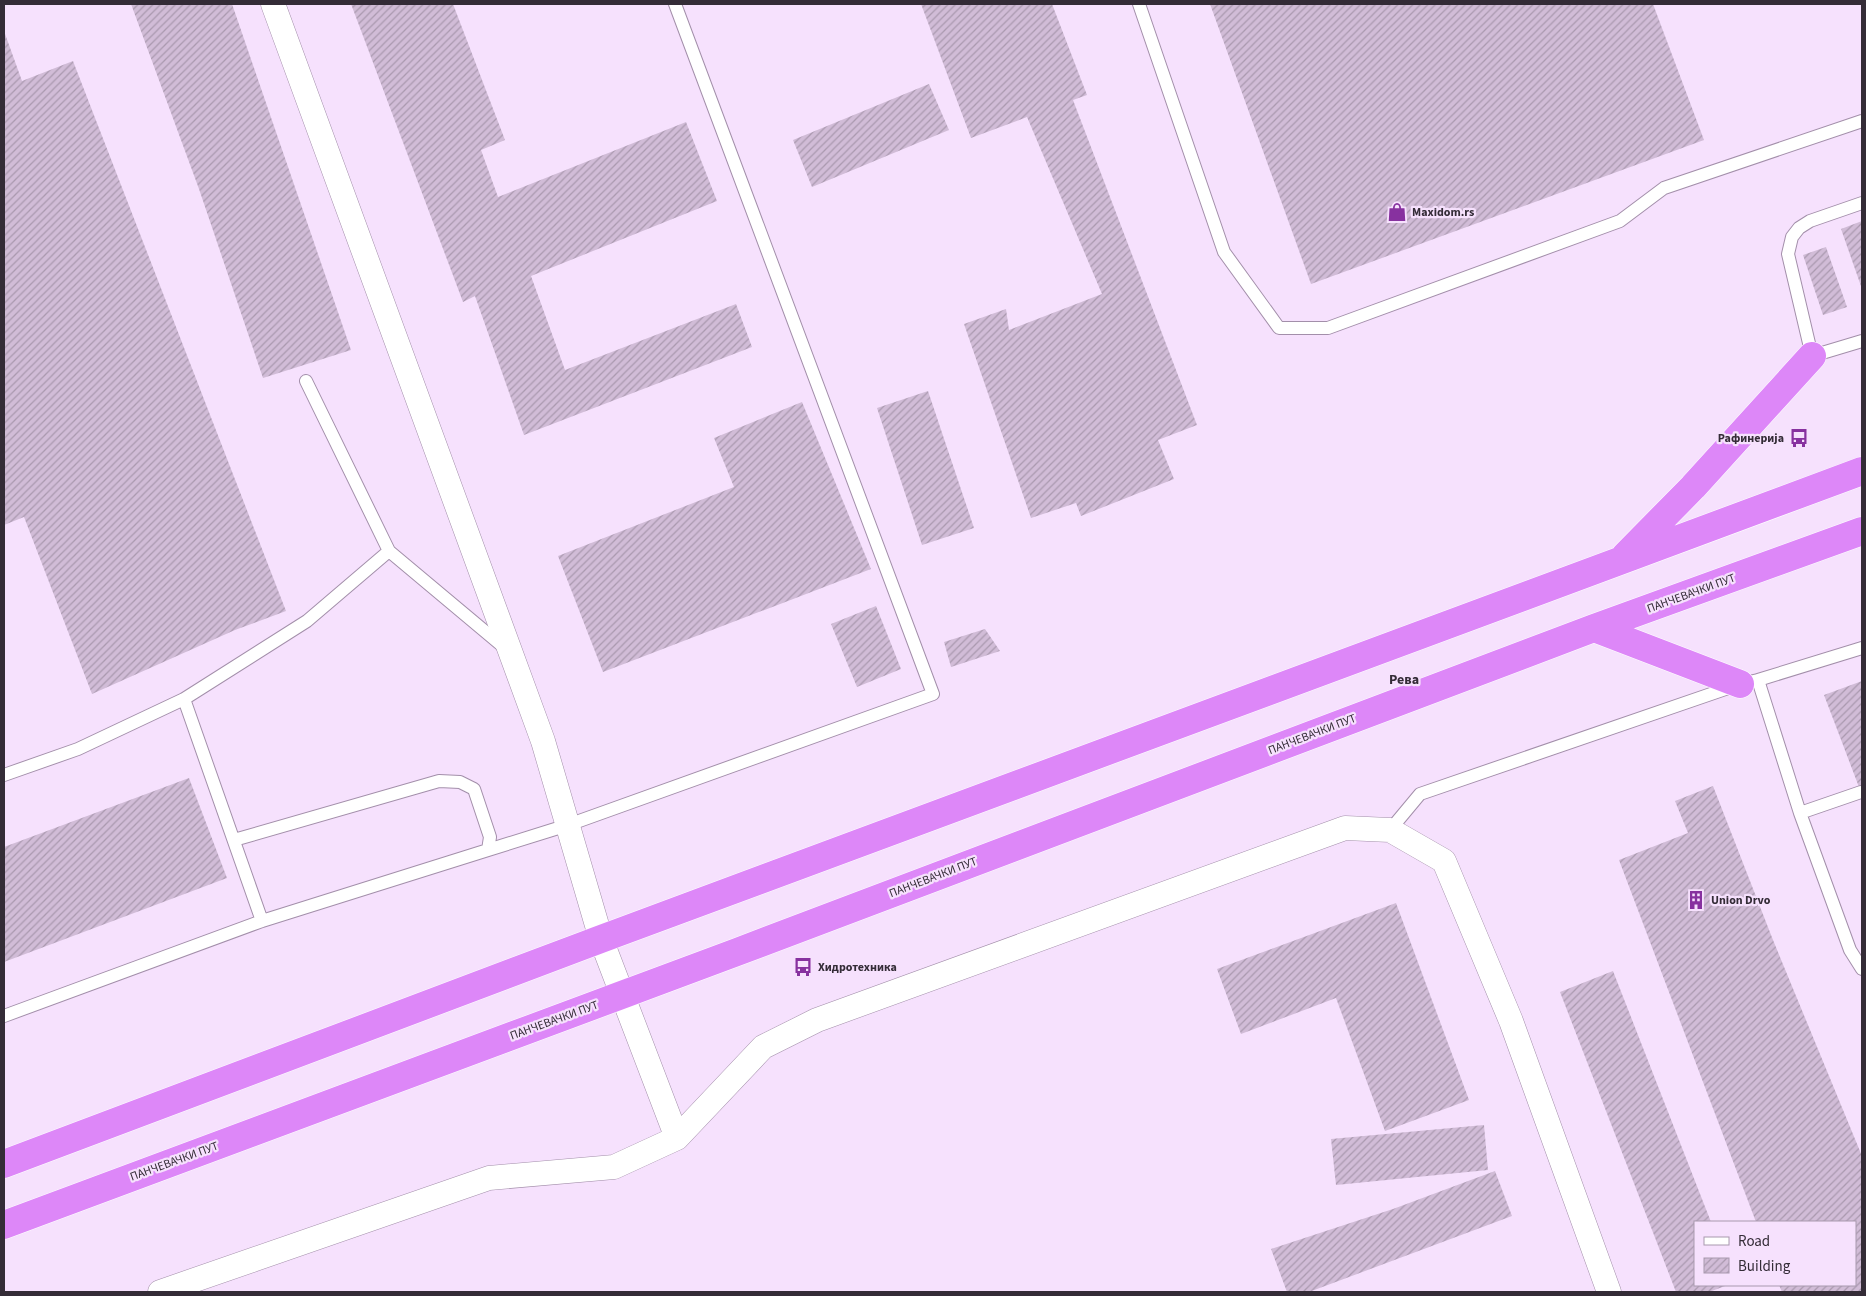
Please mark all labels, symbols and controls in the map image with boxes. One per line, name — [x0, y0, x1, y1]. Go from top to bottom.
shop icon: Maxidom.rs — [1386, 201, 1408, 223]
place label: Maxidom.rs — [1412, 204, 1474, 221]
bus stop icon: Рафинерија — [1788, 427, 1810, 449]
place label: Рафинерија — [1718, 430, 1784, 447]
street label: ПАНЧЕВАЧКИ ПУТ — [1645, 569, 1738, 617]
district label: Рева — [1389, 670, 1419, 690]
street label: ПАНЧЕВАЧКИ ПУТ — [1266, 710, 1359, 759]
street label: ПАНЧЕВАЧКИ ПУТ — [887, 853, 980, 902]
building icon: Union Drvo — [1685, 889, 1707, 911]
place label: Union Drvo — [1711, 892, 1771, 909]
bus stop icon: Хидротехника — [792, 956, 814, 978]
place label: Хидротехника — [818, 959, 897, 976]
street label: ПАНЧЕВАЧКИ ПУТ — [508, 996, 601, 1044]
street label: ПАНЧЕВАЧКИ ПУТ — [128, 1137, 221, 1185]
legend — [1694, 1221, 1856, 1286]
text: Road — [1738, 1231, 1770, 1252]
text: Building — [1738, 1256, 1791, 1277]

